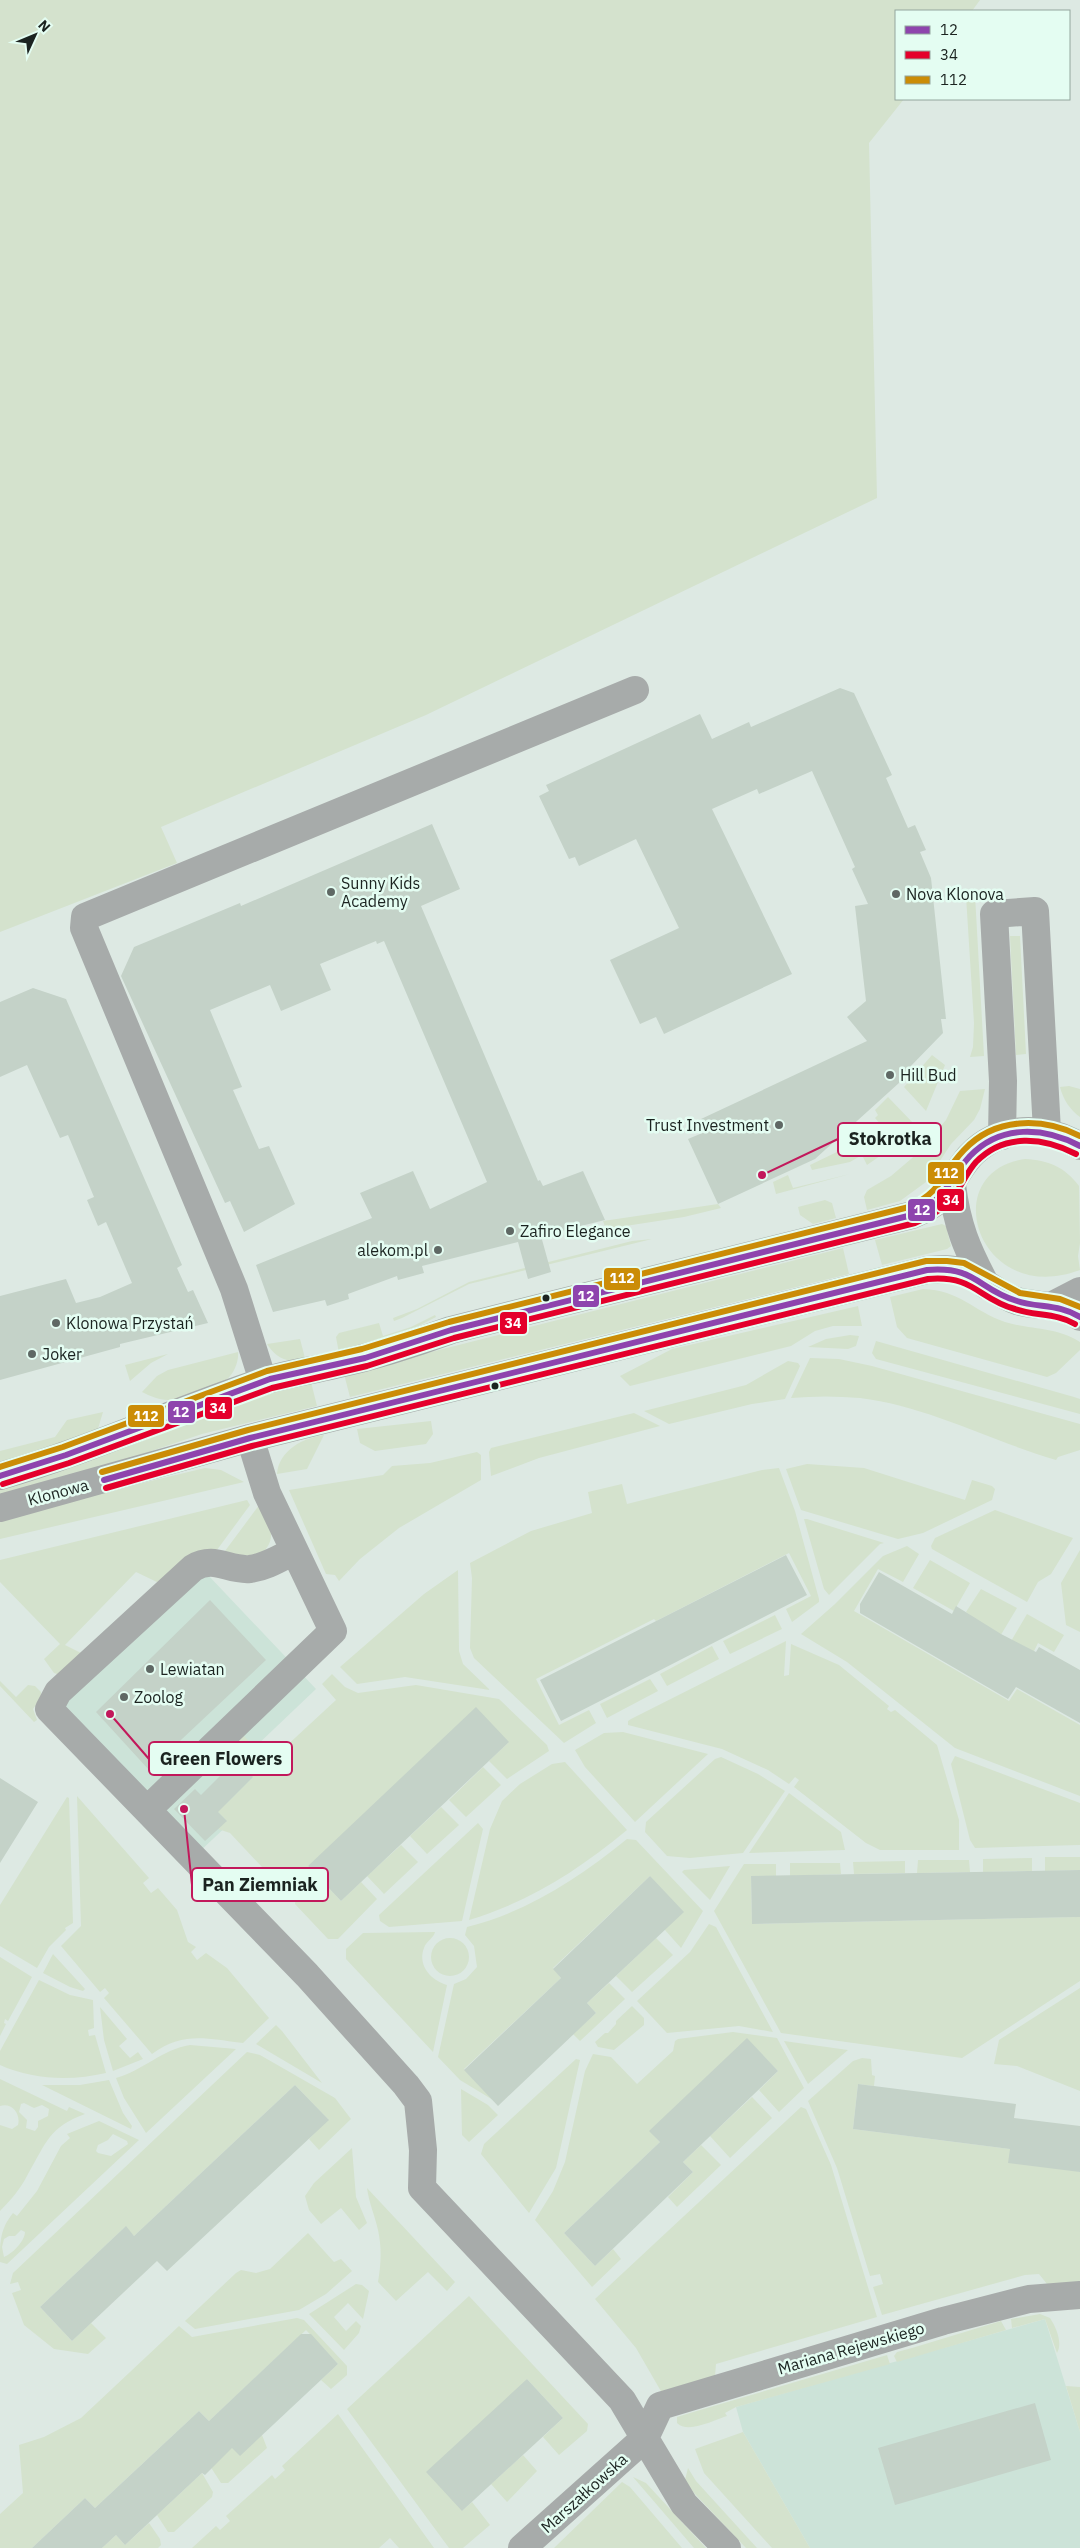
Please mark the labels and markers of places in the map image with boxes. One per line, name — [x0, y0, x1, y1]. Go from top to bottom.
place label: Sunny Kids Academy — [341, 873, 420, 911]
place label: Nova Klonova — [906, 884, 1004, 904]
marker: Sunny Kids Academy — [325, 886, 337, 898]
marker: Nova Klonova — [890, 888, 902, 900]
place label: Hill Bud — [900, 1065, 957, 1085]
marker: Hill Bud — [884, 1069, 896, 1081]
place label: Trust Investment — [646, 1115, 769, 1135]
marker: Trust Investment — [773, 1119, 785, 1131]
callout: Stokrotka — [838, 1123, 941, 1156]
place label: Zafiro Elegance — [520, 1221, 631, 1241]
marker: Zafiro Elegance — [504, 1225, 516, 1237]
place label: alekom.pl — [357, 1240, 428, 1260]
marker: alekom.pl — [432, 1244, 444, 1256]
unlabelled marker — [541, 1293, 551, 1303]
place label: Klonowa Przystań — [66, 1313, 194, 1333]
marker: Klonowa Przystań — [50, 1317, 62, 1329]
place label: Joker — [42, 1344, 82, 1364]
marker: Joker — [26, 1348, 38, 1360]
unlabelled marker — [490, 1381, 500, 1391]
place label: Lewiatan — [160, 1659, 225, 1679]
marker: Lewiatan — [144, 1663, 156, 1675]
place label: Zoolog — [134, 1687, 183, 1707]
marker: Zoolog — [118, 1691, 130, 1703]
callout: Green Flowers — [149, 1742, 292, 1775]
callout: Pan Ziemniak — [192, 1868, 328, 1901]

